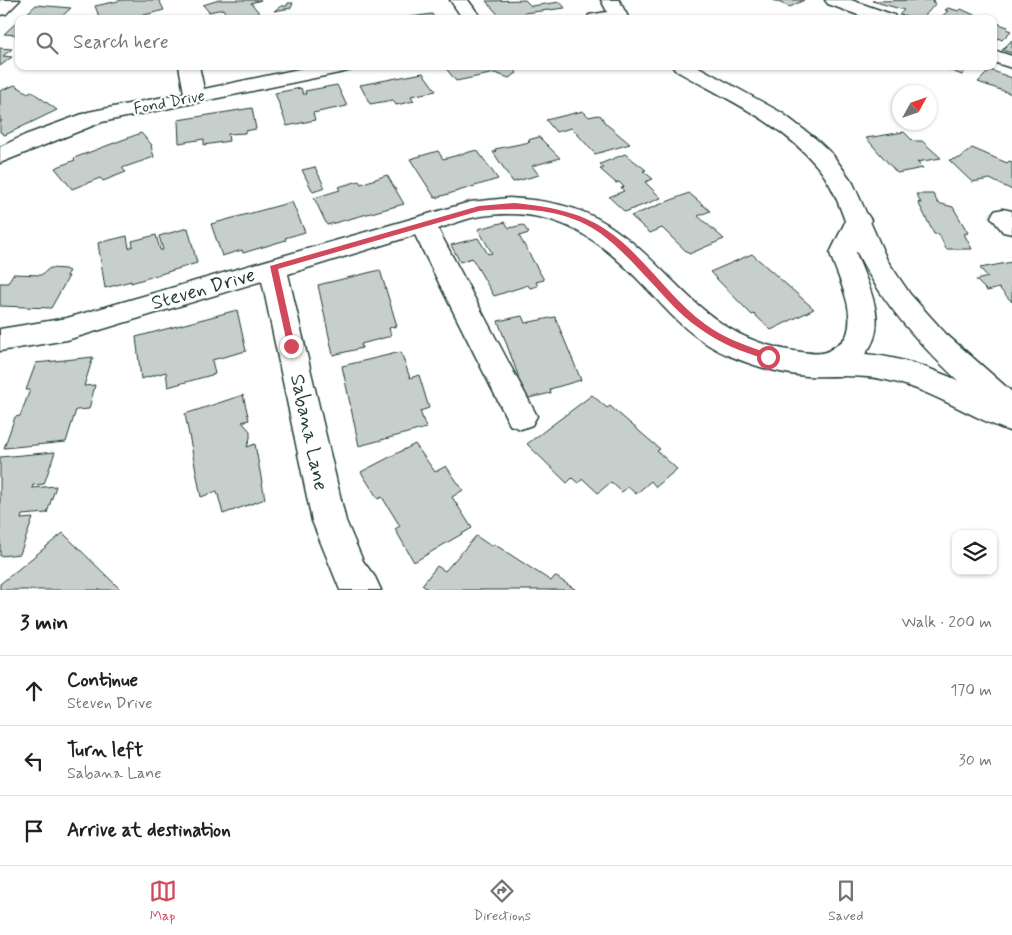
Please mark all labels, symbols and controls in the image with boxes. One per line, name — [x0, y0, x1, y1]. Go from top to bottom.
search box — [15, 15, 997, 70]
icon: search — [33, 29, 61, 57]
text: Search here — [73, 30, 169, 55]
street label: Fond Drive — [132, 85, 207, 120]
north arrow — [892, 85, 937, 130]
street label: Steven Drive — [148, 262, 258, 317]
route end — [280, 335, 303, 358]
route start — [757, 346, 780, 369]
street label: Sabana Lane — [283, 372, 334, 493]
map controls — [952, 530, 997, 575]
button: layers — [952, 530, 997, 575]
text: 3 min — [20, 609, 68, 637]
text: Walk · 200 m — [901, 612, 992, 633]
text: Continue — [67, 668, 138, 693]
icon: ahead — [20, 677, 48, 705]
text: 170 m — [950, 680, 992, 701]
text: Steven Drive — [67, 693, 152, 714]
text: Turn left — [67, 738, 143, 763]
icon: left — [20, 747, 48, 775]
text: 30 m — [959, 750, 992, 771]
text: Sabana Lane — [67, 763, 162, 784]
icon: arrive — [20, 817, 48, 845]
text: Arrive at destination — [67, 818, 231, 843]
tab: Map — [149, 877, 177, 925]
tab: Directions — [474, 877, 531, 925]
tab: Saved — [828, 877, 863, 925]

